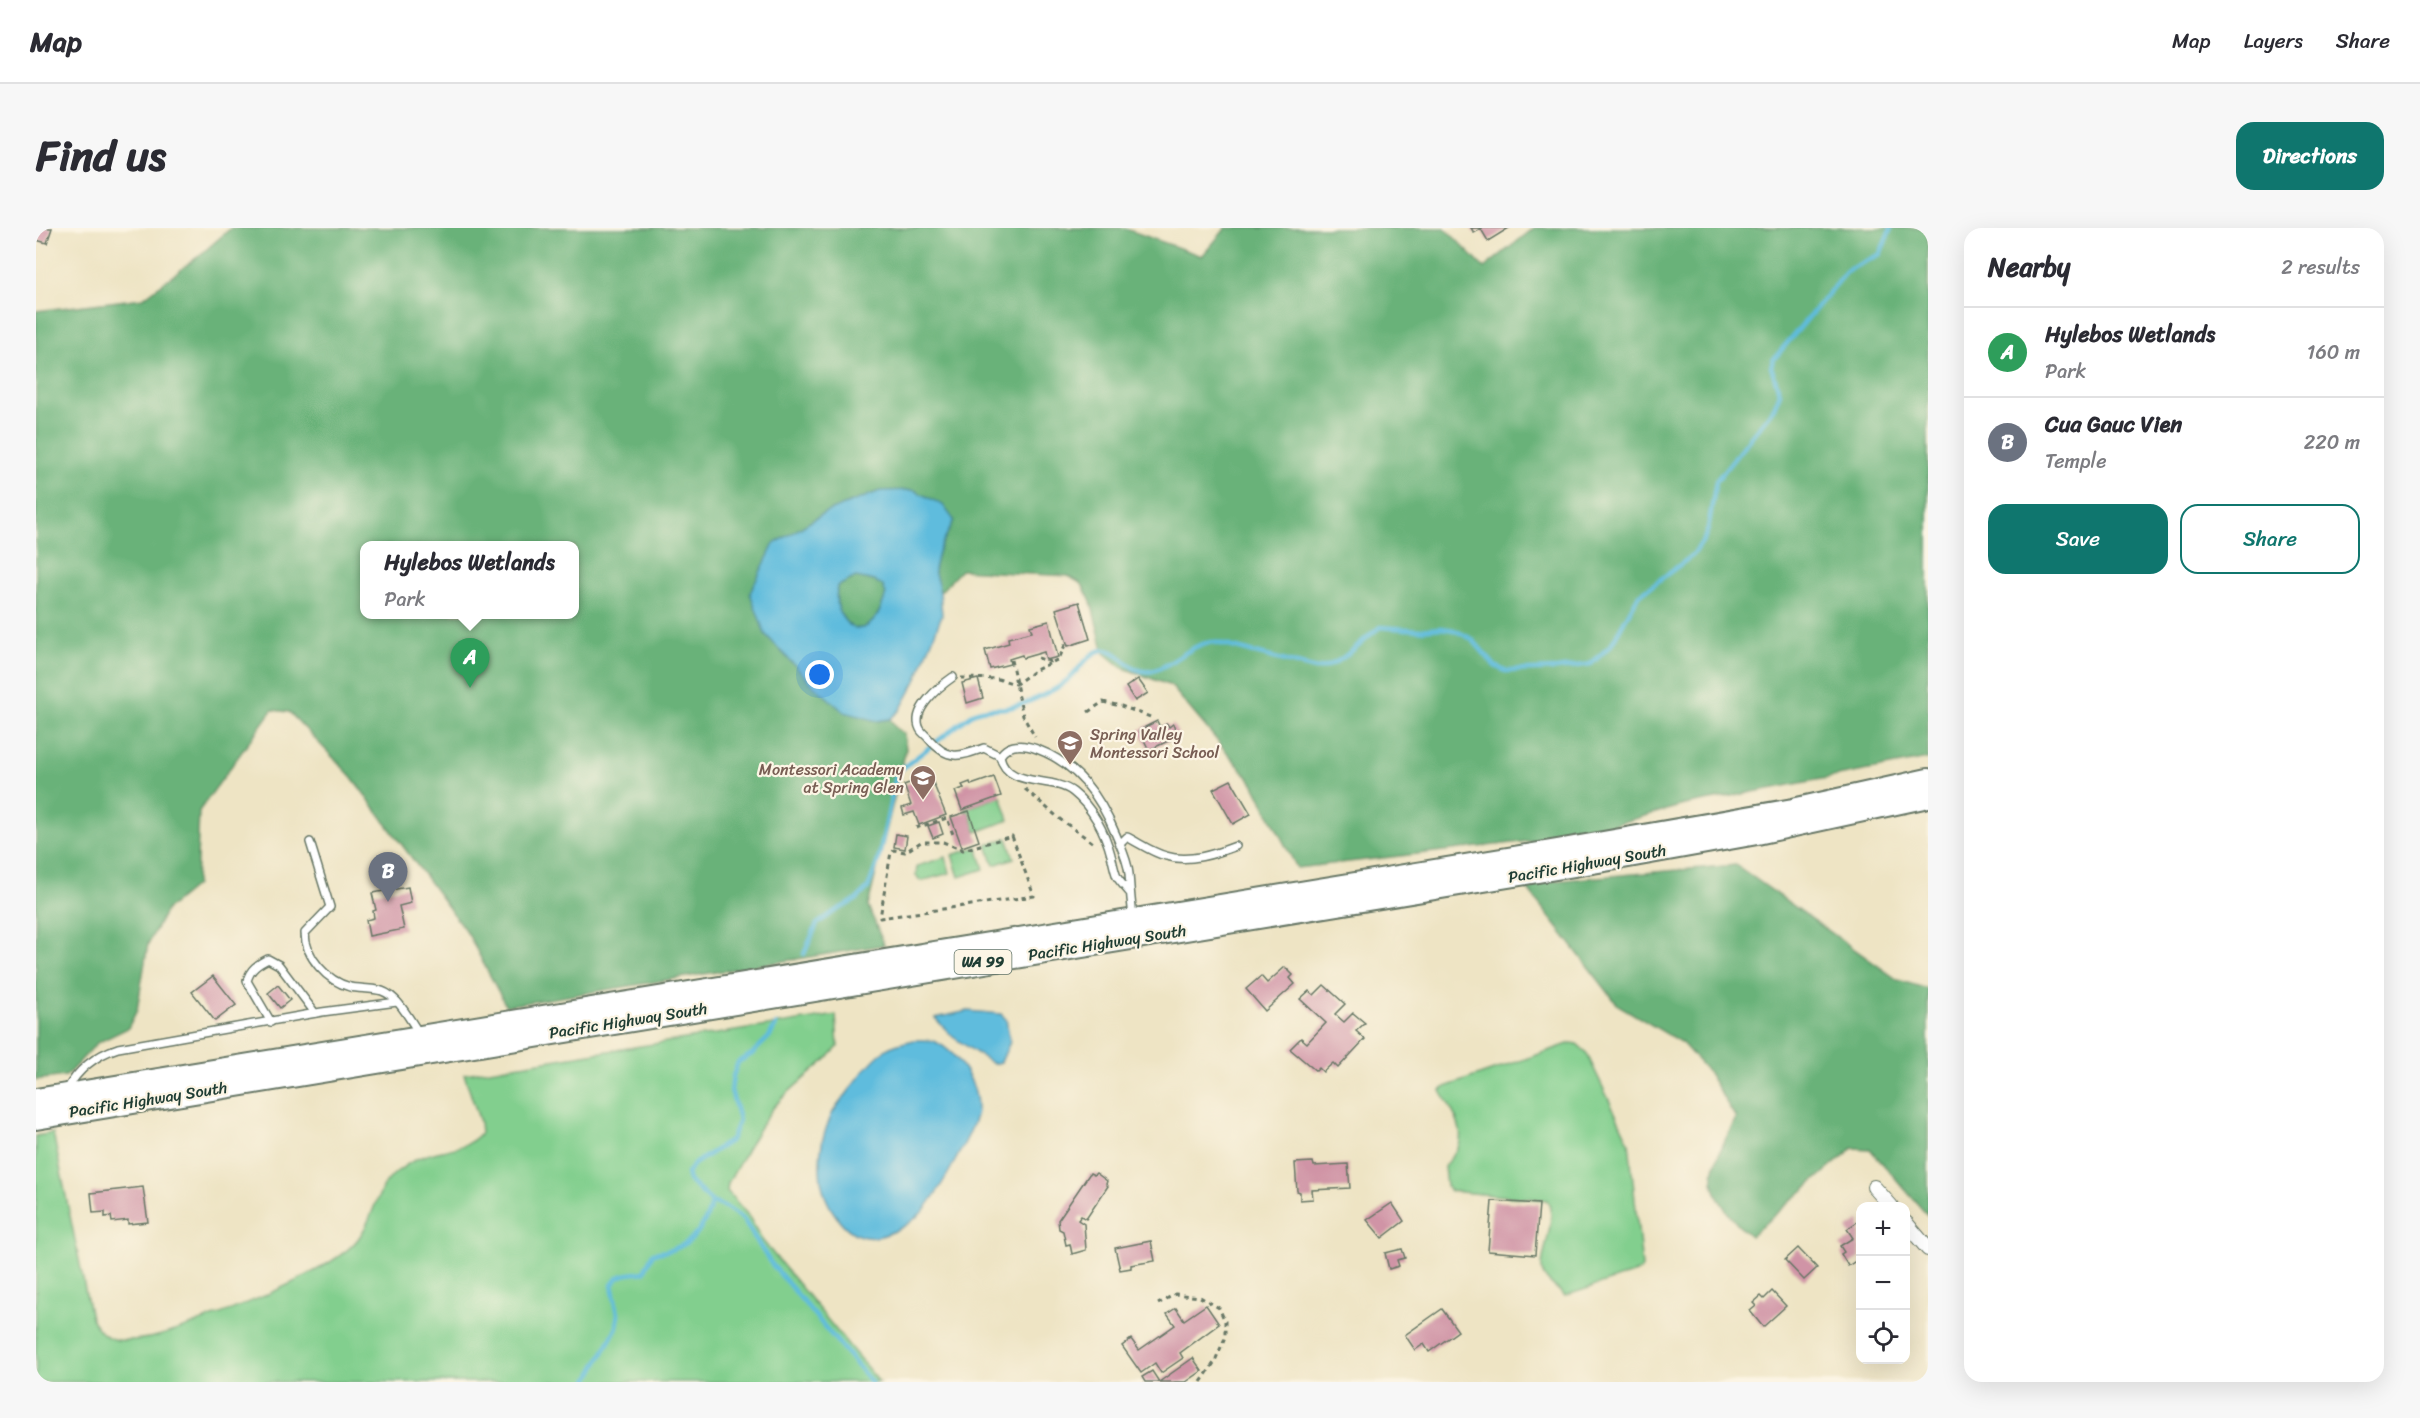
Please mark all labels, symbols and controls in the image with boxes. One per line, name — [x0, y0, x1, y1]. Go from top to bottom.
text: Map — [30, 17, 82, 66]
text: Map — [2172, 22, 2211, 60]
text: Layers — [2244, 22, 2303, 60]
text: Share — [2336, 22, 2390, 60]
text: Find us — [36, 119, 166, 193]
button: Directions — [2236, 122, 2384, 190]
text: Nearby — [1988, 244, 2070, 290]
text: 2 results — [2281, 250, 2360, 285]
text: Hylebos Wetlands — [2045, 315, 2215, 354]
text: A — [2001, 335, 2014, 370]
text: 160 m — [2307, 335, 2360, 370]
text: Park — [2045, 354, 2086, 389]
text: Cua Gauc Vien — [2045, 405, 2182, 444]
text: B — [2001, 425, 2014, 460]
text: 220 m — [2304, 425, 2360, 460]
text: Temple — [2045, 444, 2107, 479]
button: Save — [1988, 504, 2168, 574]
button: Share — [2180, 504, 2360, 574]
popup — [360, 541, 579, 619]
text: Hylebos Wetlands — [384, 543, 555, 582]
text: Park — [384, 582, 425, 617]
pin: A — [450, 638, 490, 688]
your location — [805, 660, 834, 689]
place label: Spring Valley Montessori School — [1090, 720, 1219, 767]
school or university icon: Spring Valley Montessori School — [1055, 728, 1085, 766]
place label: Montessori Academy at Spring Glen — [759, 755, 905, 802]
school or university icon: Montessori Academy at Spring Glen — [908, 763, 938, 801]
street label: Pacific Highway South — [1506, 835, 1668, 892]
pin: B — [368, 852, 408, 902]
street label: Pacific Highway South — [1026, 916, 1188, 969]
road number: WA 99 — [954, 950, 1012, 974]
street label: Pacific Highway South — [547, 994, 709, 1047]
street label: Pacific Highway South — [67, 1073, 229, 1126]
map controls — [1856, 1202, 1910, 1364]
button: + — [1856, 1202, 1910, 1256]
button: − — [1856, 1256, 1910, 1310]
button: locate — [1856, 1310, 1910, 1364]

